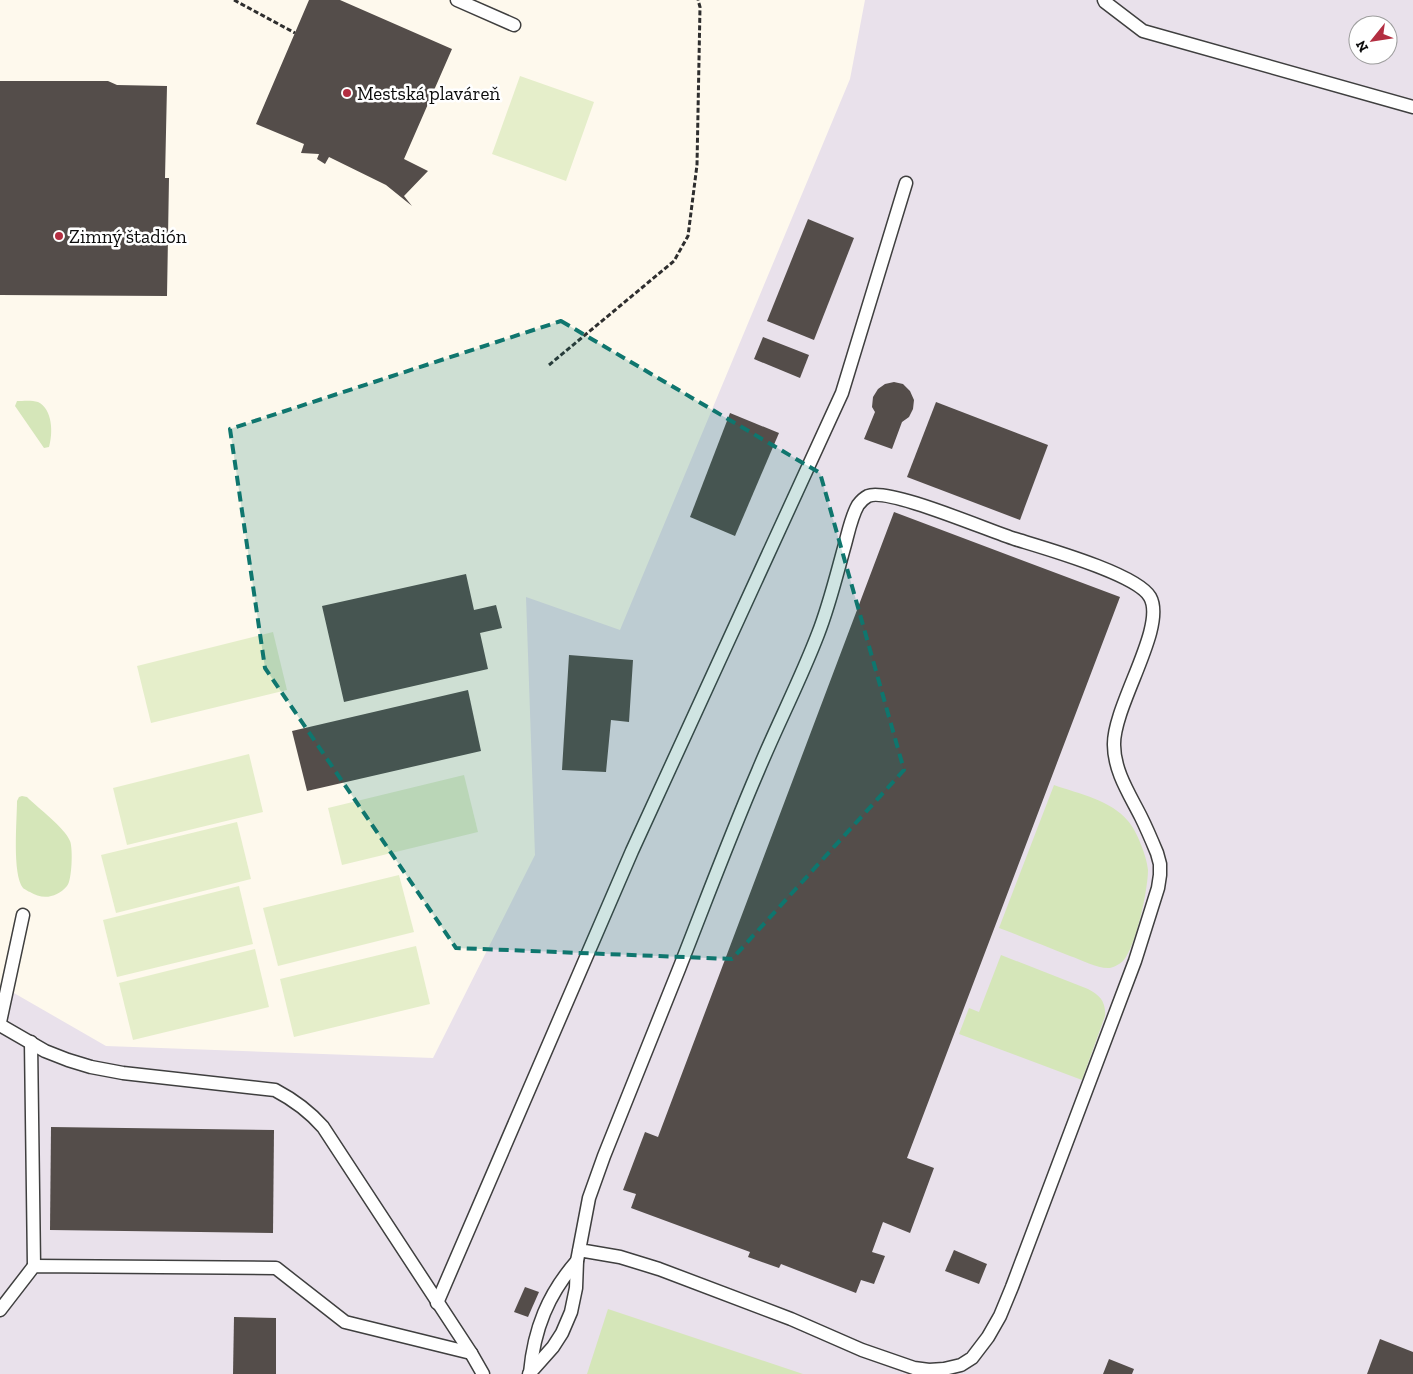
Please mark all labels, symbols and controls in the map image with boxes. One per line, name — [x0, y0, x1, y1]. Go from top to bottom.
north arrow — [1348, 15, 1398, 65]
text: N — [1352, 37, 1372, 55]
place label: Mestská plaváreň — [357, 82, 500, 105]
marker: Mestská plaváreň — [341, 87, 353, 99]
place label: Zimný štadión — [69, 225, 187, 248]
marker: Zimný štadión — [53, 230, 65, 242]

